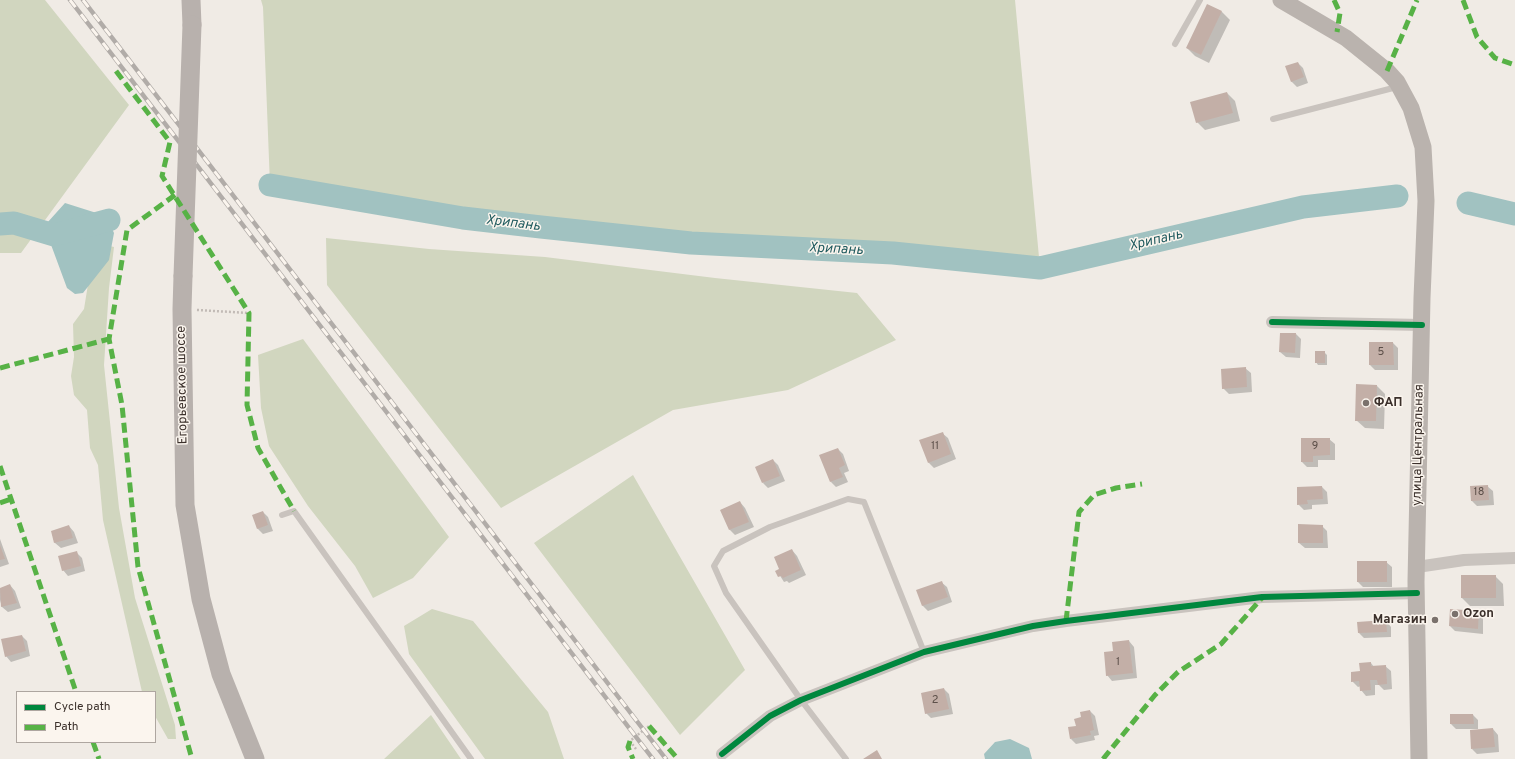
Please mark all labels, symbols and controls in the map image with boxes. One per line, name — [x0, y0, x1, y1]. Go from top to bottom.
water label: Хрипань — [485, 212, 541, 236]
water label: Хрипань — [1128, 227, 1184, 255]
water label: Хрипань — [808, 240, 864, 260]
street label: Егорьевское шоссе — [174, 326, 192, 444]
house number: 5 — [1378, 346, 1384, 360]
street label: улица Центральная — [1410, 384, 1428, 506]
place label: ФАП — [1374, 395, 1403, 411]
marker: ФАП — [1361, 398, 1371, 408]
house number: 11 — [931, 440, 939, 454]
house number: 9 — [1312, 440, 1318, 454]
house number: 18 — [1474, 486, 1484, 500]
place label: Ozon — [1463, 606, 1494, 622]
marker: Ozon — [1450, 609, 1460, 619]
place label: Магазин — [1373, 612, 1427, 628]
marker: Магазин — [1430, 615, 1440, 625]
house number: 1 — [1116, 656, 1120, 670]
legend — [16, 691, 156, 743]
house number: 2 — [932, 694, 938, 708]
text: Cycle path — [54, 699, 111, 715]
text: Path — [54, 719, 79, 735]

